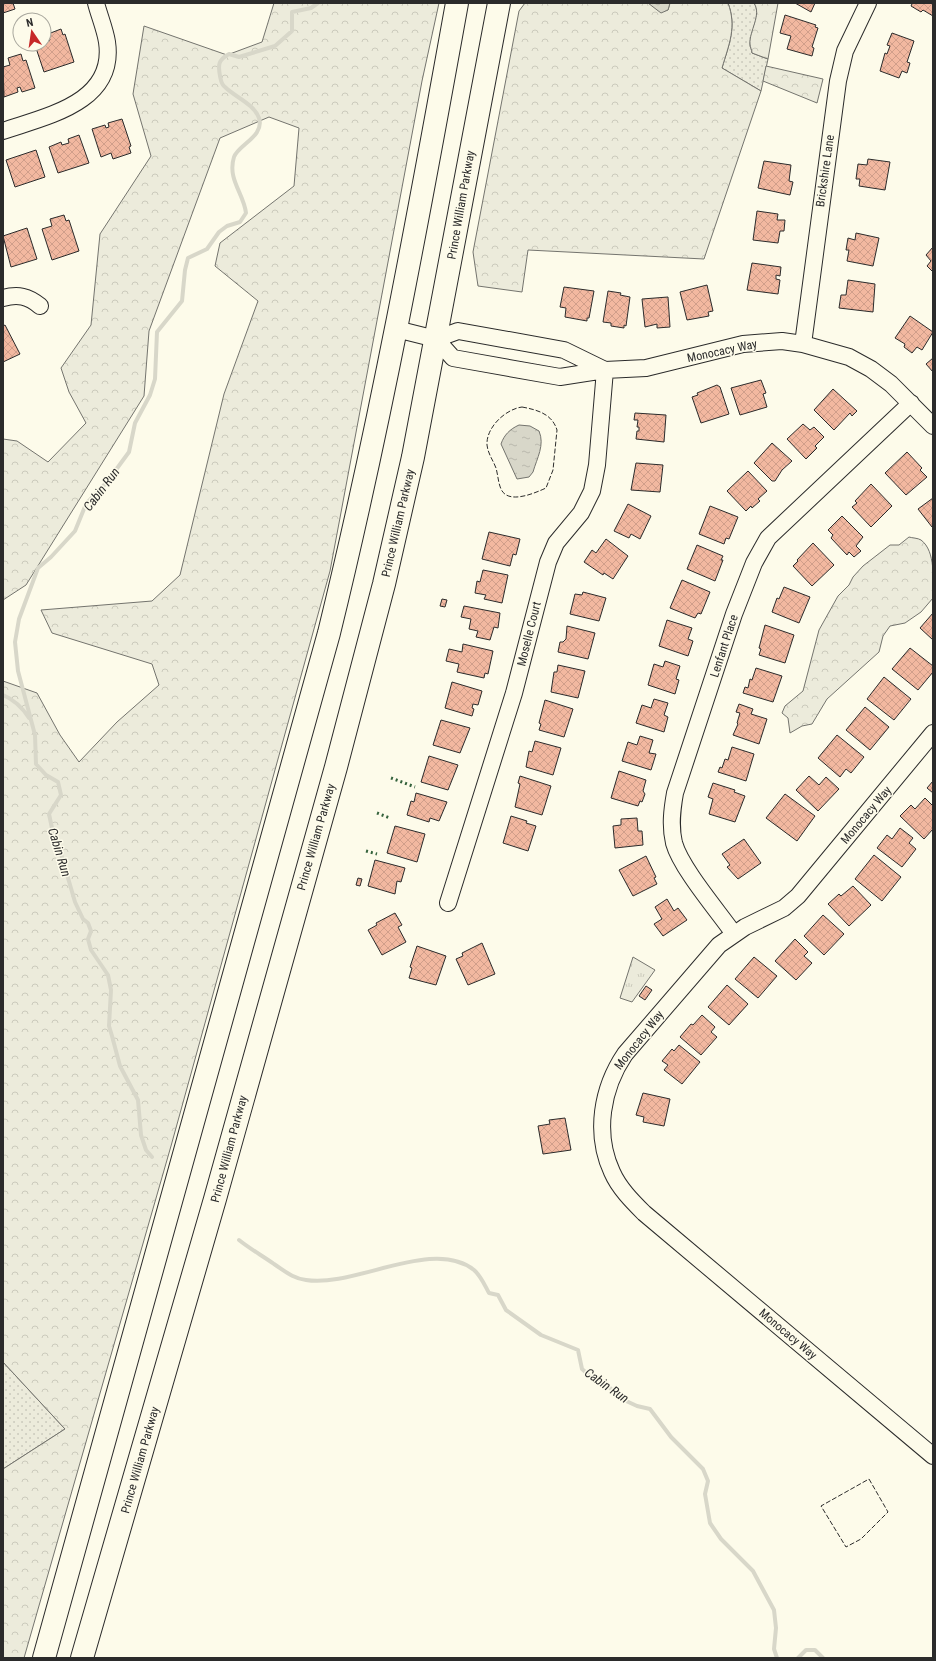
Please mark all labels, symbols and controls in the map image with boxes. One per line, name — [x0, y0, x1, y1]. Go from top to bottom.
north arrow — [12, 12, 52, 52]
text: N — [25, 16, 35, 30]
street label: Brickshire Lane — [813, 134, 837, 208]
street label: Prince William Parkway — [445, 149, 477, 261]
street label: Monocacy Way — [686, 337, 758, 365]
water label: Cabin Run — [80, 465, 123, 514]
street label: Prince William Parkway — [379, 468, 417, 578]
street label: Moselle Court — [514, 600, 544, 668]
street label: Lenfant Place — [707, 613, 741, 679]
street label: Prince William Parkway — [294, 782, 338, 892]
street label: Monocacy Way — [838, 783, 894, 847]
water label: Cabin Run — [45, 826, 74, 878]
street label: Monocacy Way — [612, 1008, 666, 1072]
street label: Prince William Parkway — [208, 1094, 250, 1204]
street label: Monocacy Way — [756, 1306, 820, 1362]
water label: Cabin Run — [582, 1365, 632, 1406]
street label: Prince William Parkway — [118, 1405, 162, 1515]

